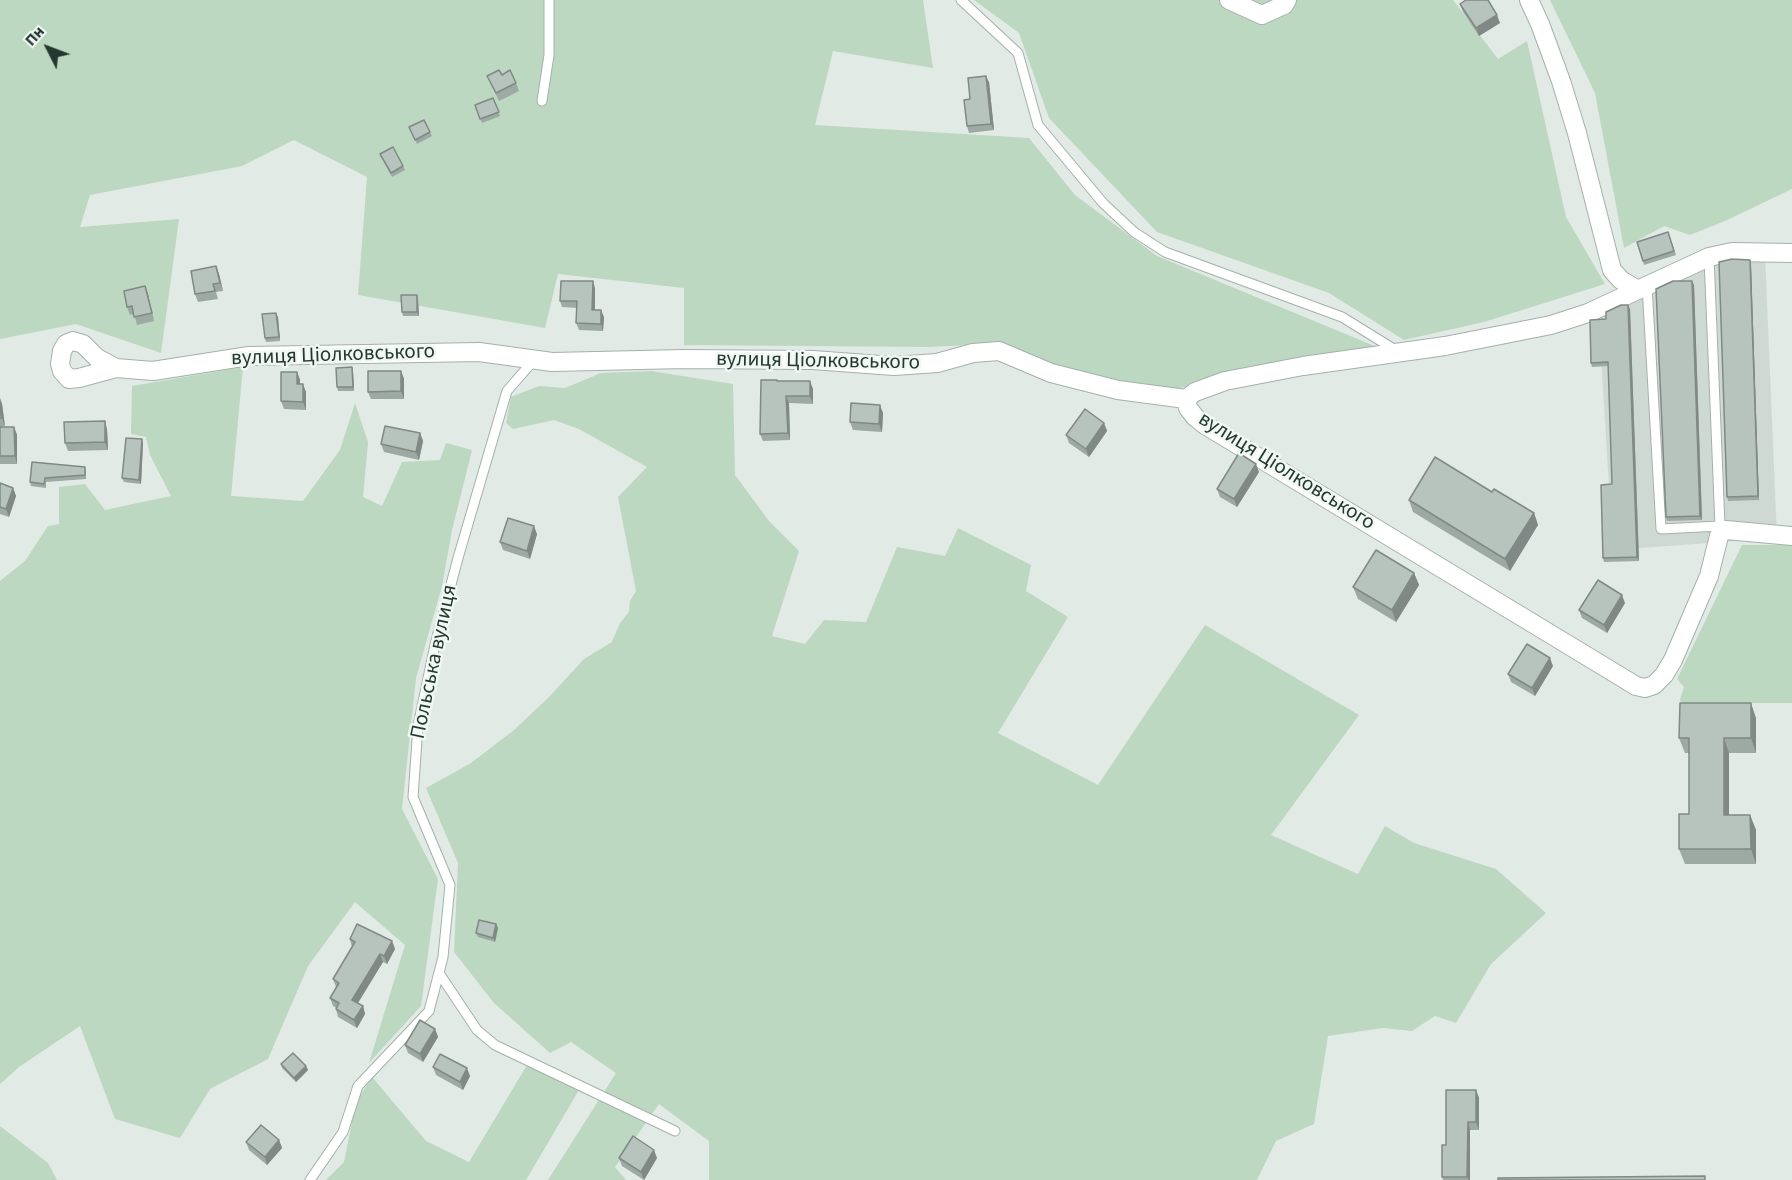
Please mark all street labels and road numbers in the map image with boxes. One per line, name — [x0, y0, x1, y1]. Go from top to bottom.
street label: вулиця Ціолковського — [231, 340, 435, 372]
street label: вулиця Ціолковського — [716, 348, 920, 376]
street label: вулиця Ціолковського — [1193, 407, 1379, 537]
street label: Польська вулиця — [406, 583, 464, 741]

